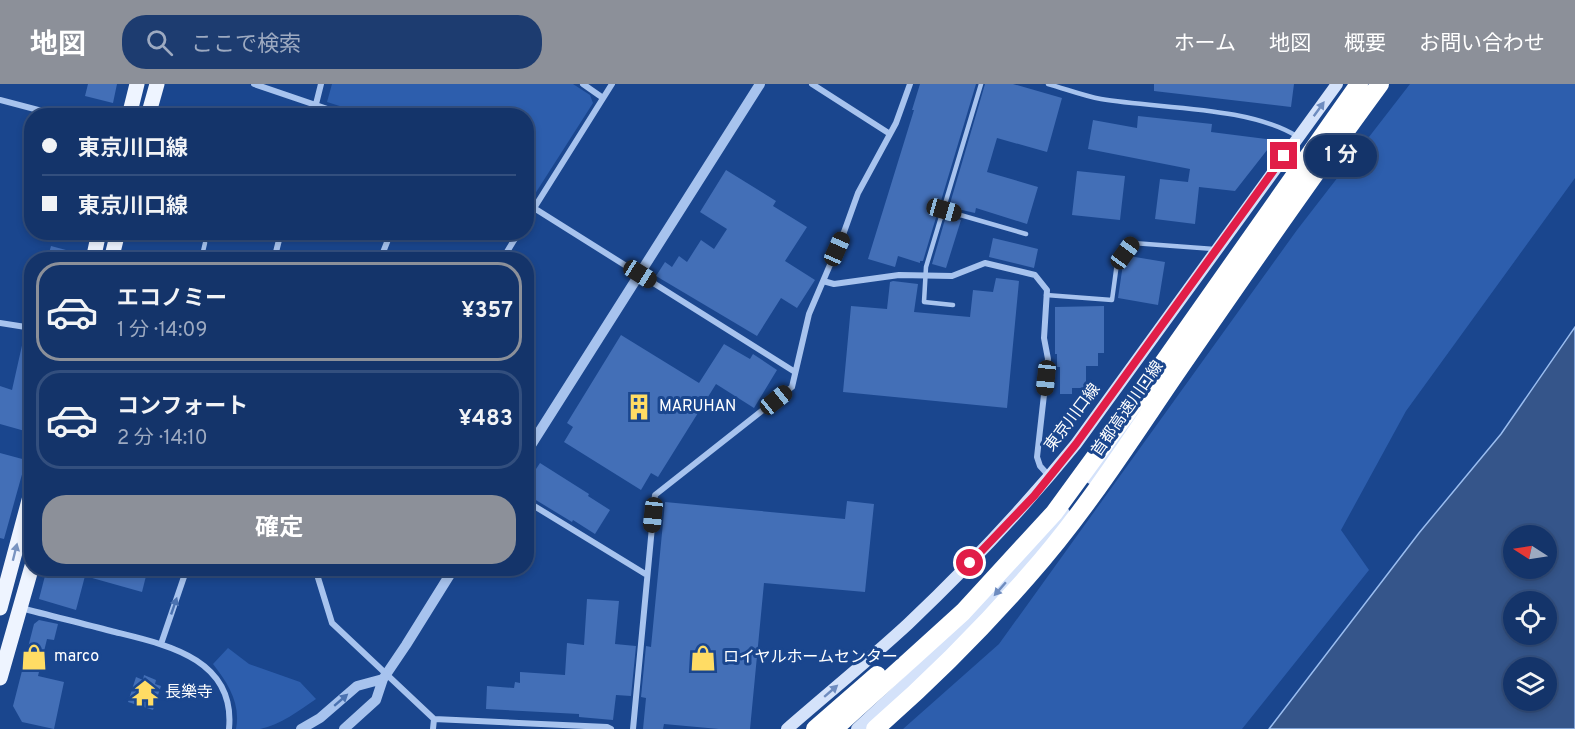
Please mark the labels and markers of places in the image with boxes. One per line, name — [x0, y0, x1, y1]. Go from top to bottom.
building icon: MARUHAN — [624, 392, 654, 422]
place label: MARUHAN — [659, 397, 736, 417]
shop icon: marco — [19, 642, 49, 672]
shop icon: ロイヤルホームセンター — [688, 643, 718, 673]
place label: marco — [54, 647, 99, 667]
place label: ロイヤルホームセンター — [723, 648, 898, 668]
temple icon: 長樂寺 — [130, 678, 160, 708]
place label: 長樂寺 — [165, 683, 213, 703]

